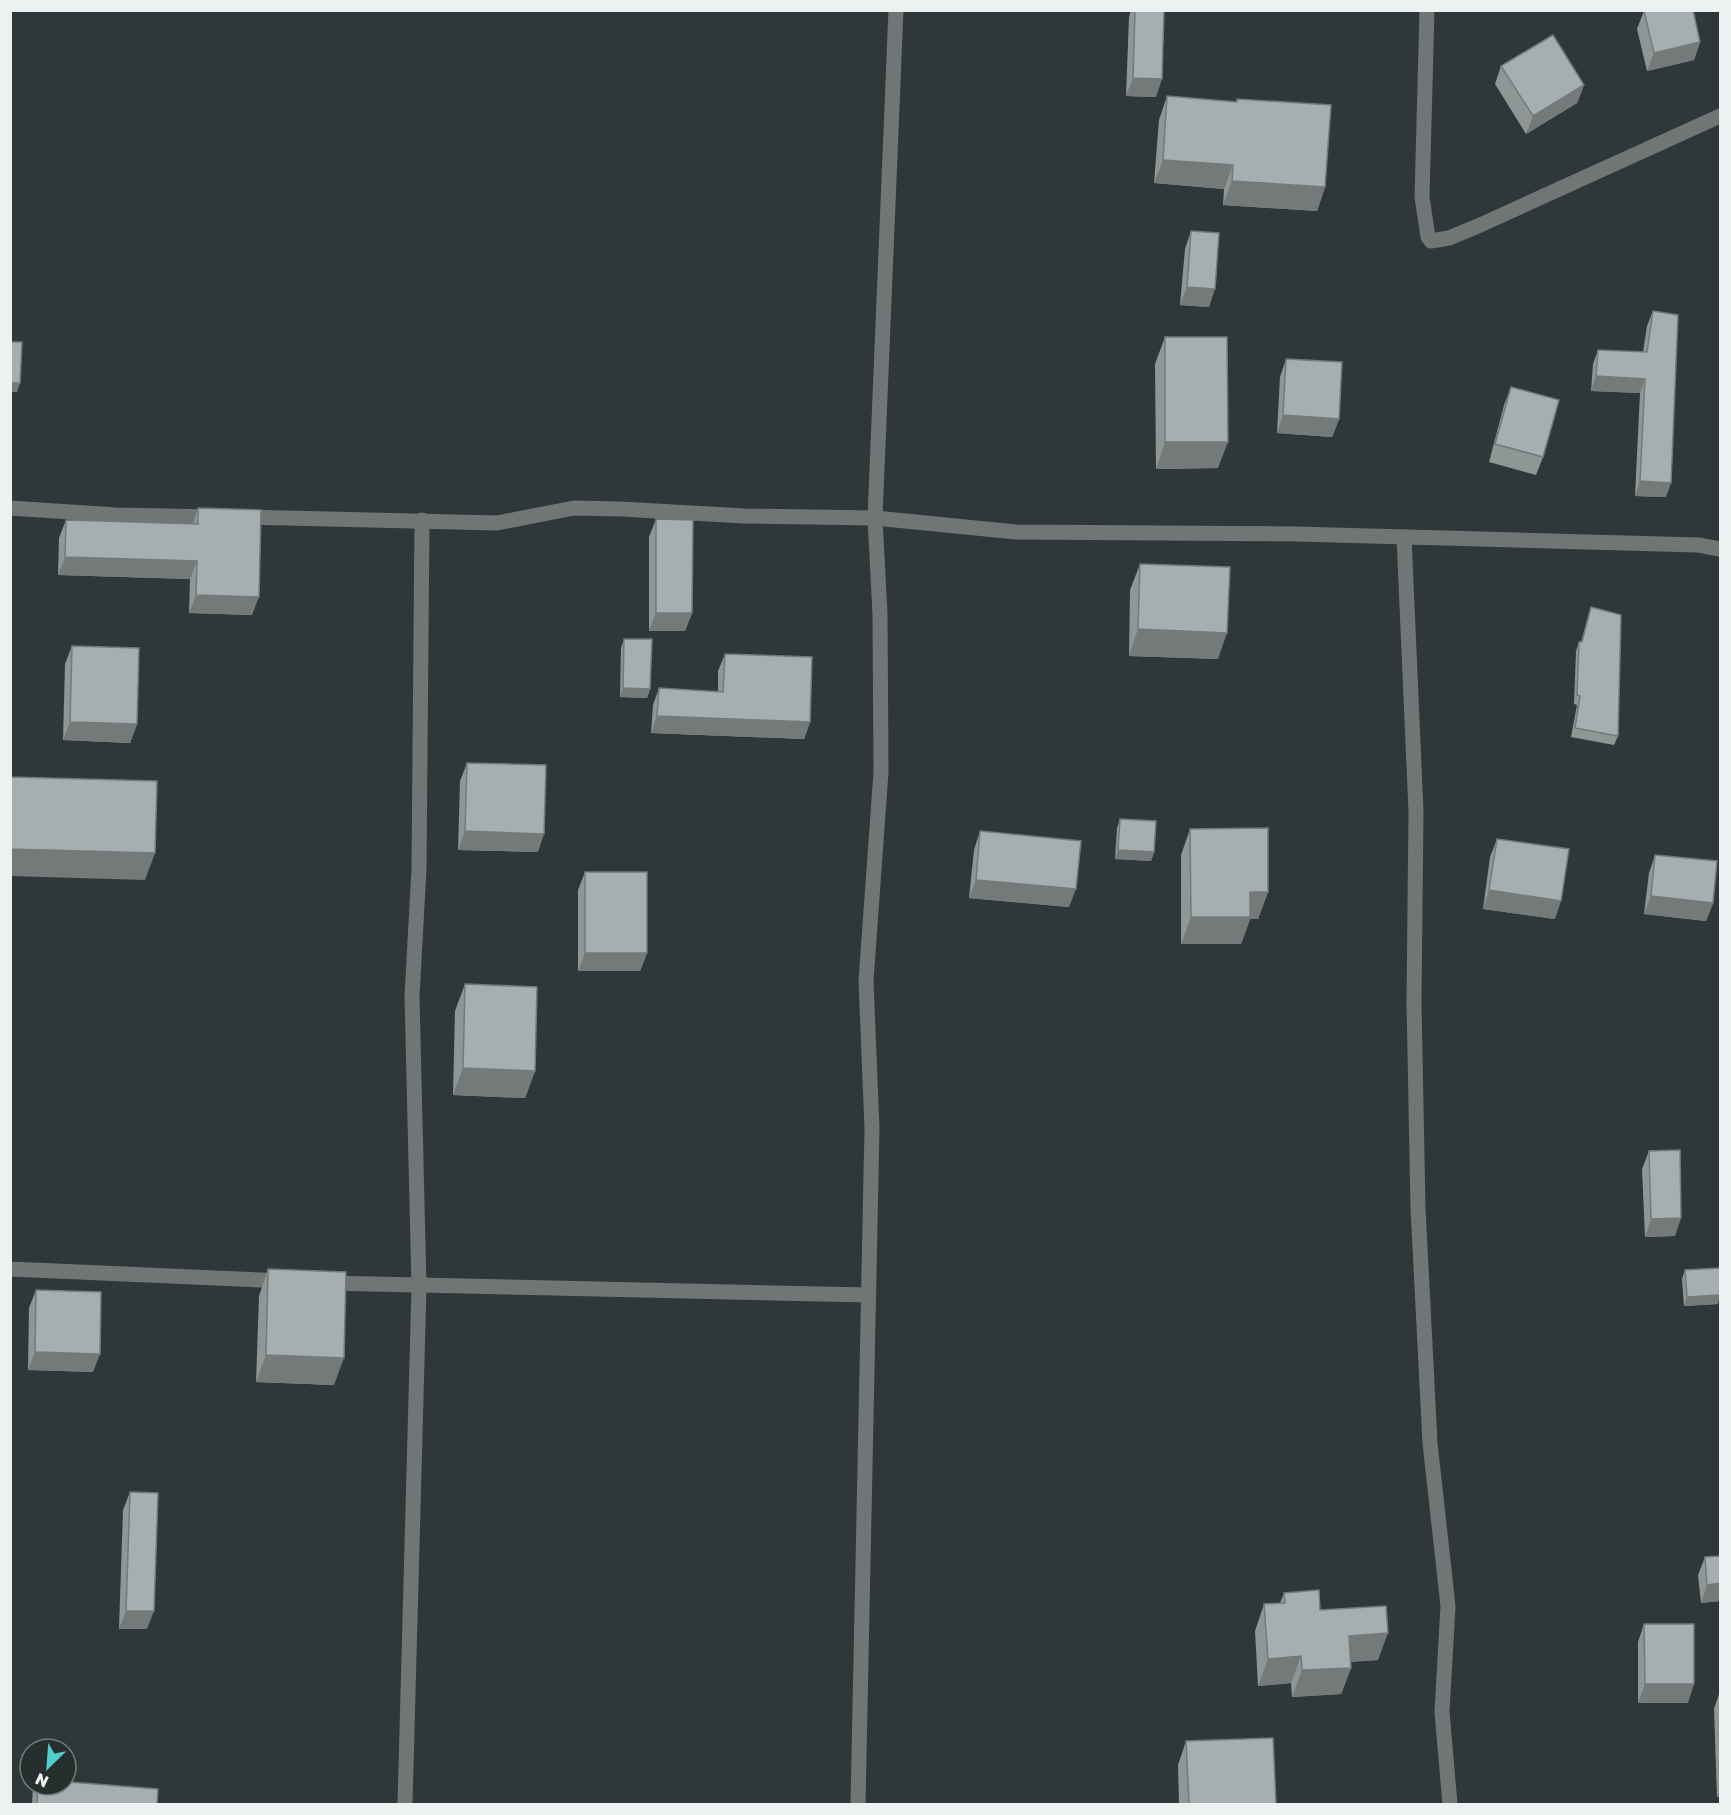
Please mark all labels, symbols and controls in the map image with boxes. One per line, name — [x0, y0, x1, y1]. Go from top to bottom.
north arrow — [18, 1737, 78, 1797]
text: N — [32, 1769, 51, 1792]

